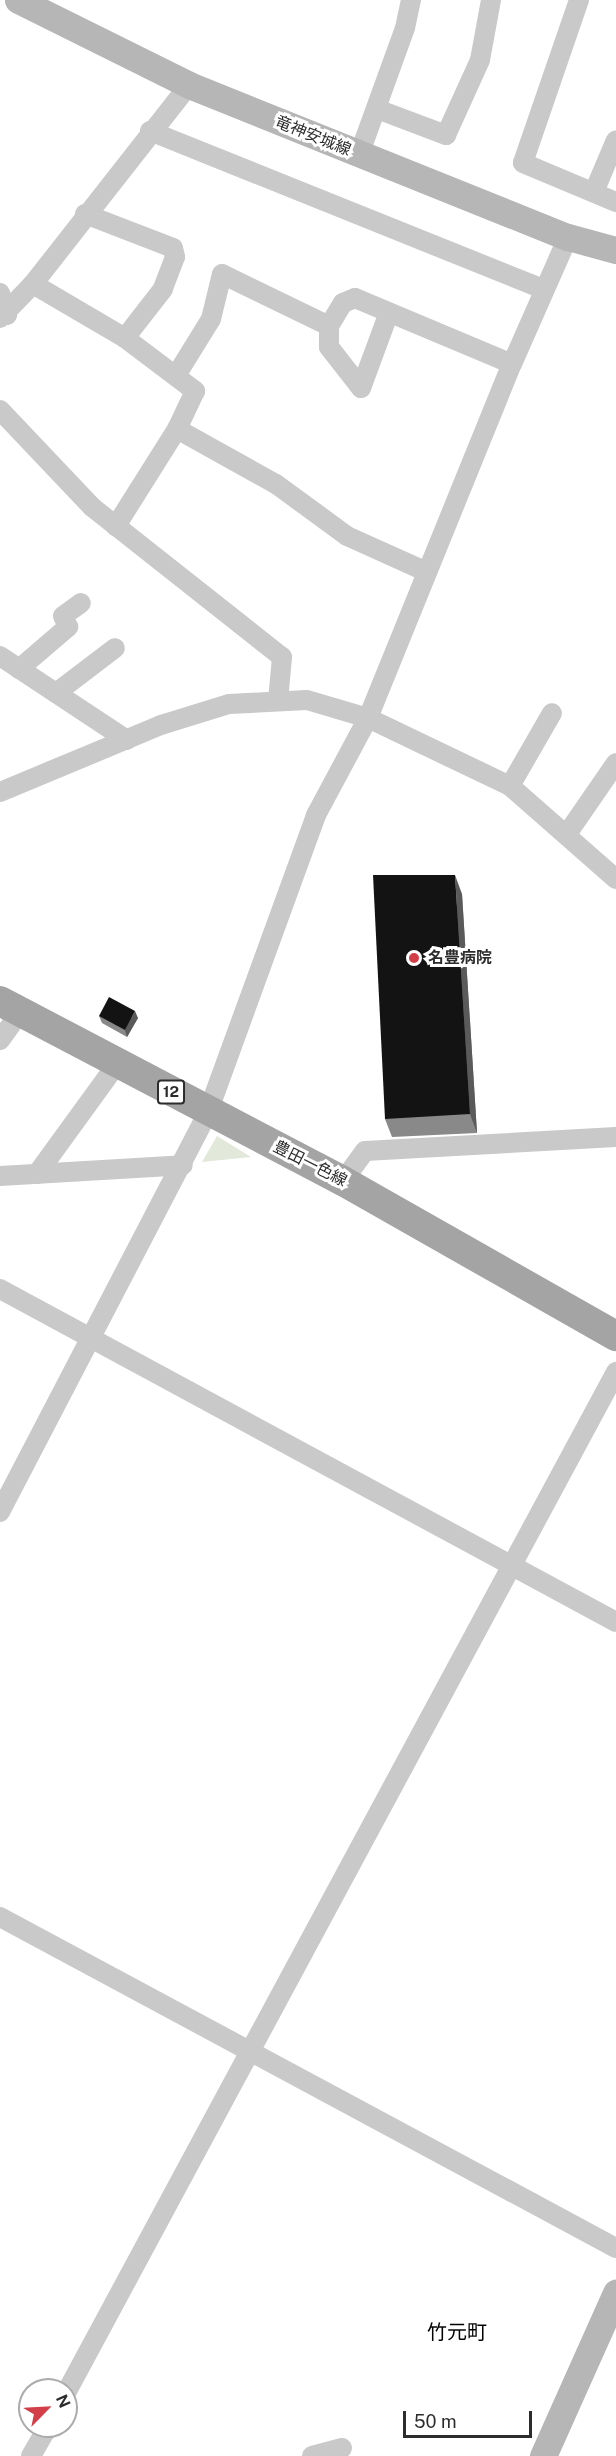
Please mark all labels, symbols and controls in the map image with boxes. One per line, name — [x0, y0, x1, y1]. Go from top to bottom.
street label: 竜神安城線 — [272, 112, 354, 160]
place label: 名豊病院 — [428, 948, 492, 968]
marker: 名豊病院 — [405, 949, 423, 967]
road number: 12 — [156, 1080, 186, 1104]
street label: 豊田一色線 — [270, 1137, 350, 1191]
district label: 竹元町 — [427, 2320, 487, 2344]
north arrow — [18, 2378, 78, 2438]
text: N — [52, 2392, 74, 2411]
scale bar — [406, 2399, 535, 2437]
text: 50 m — [414, 2411, 457, 2432]

